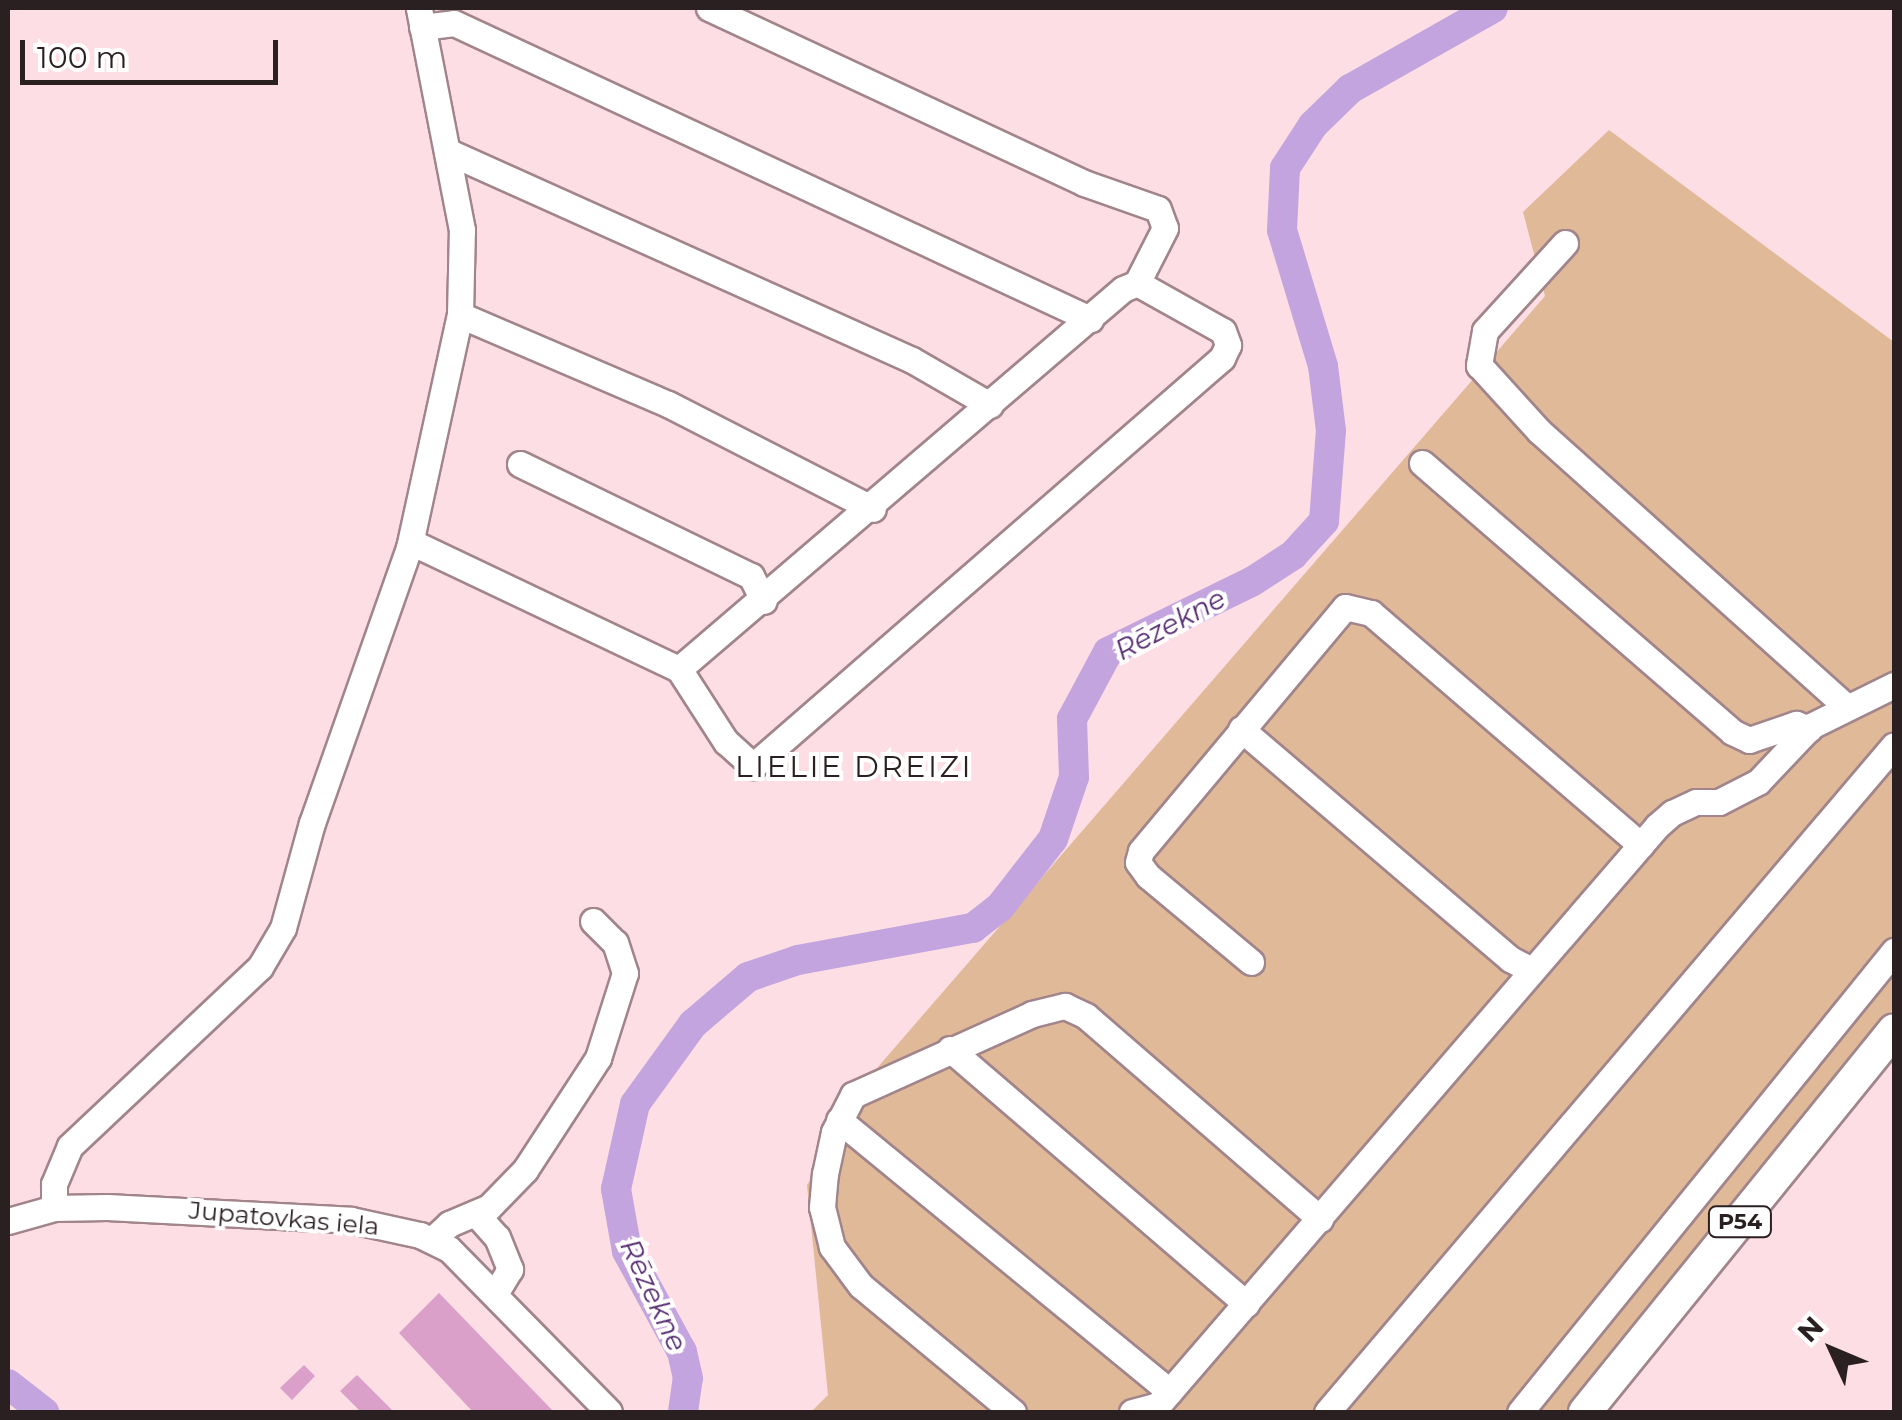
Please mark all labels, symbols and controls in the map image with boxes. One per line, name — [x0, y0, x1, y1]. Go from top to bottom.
scale bar — [25, 20, 282, 82]
text: 100 m — [37, 39, 127, 76]
water label: Rēzekne — [1109, 581, 1231, 667]
district label: LIELIE DREIZI — [735, 749, 973, 785]
street label: Jupatovkas iela — [188, 1195, 380, 1241]
road number: P54 — [1708, 1205, 1772, 1239]
water label: Rēzekne — [613, 1233, 695, 1357]
north arrow — [1782, 1300, 1882, 1400]
text: N — [1790, 1309, 1831, 1349]

